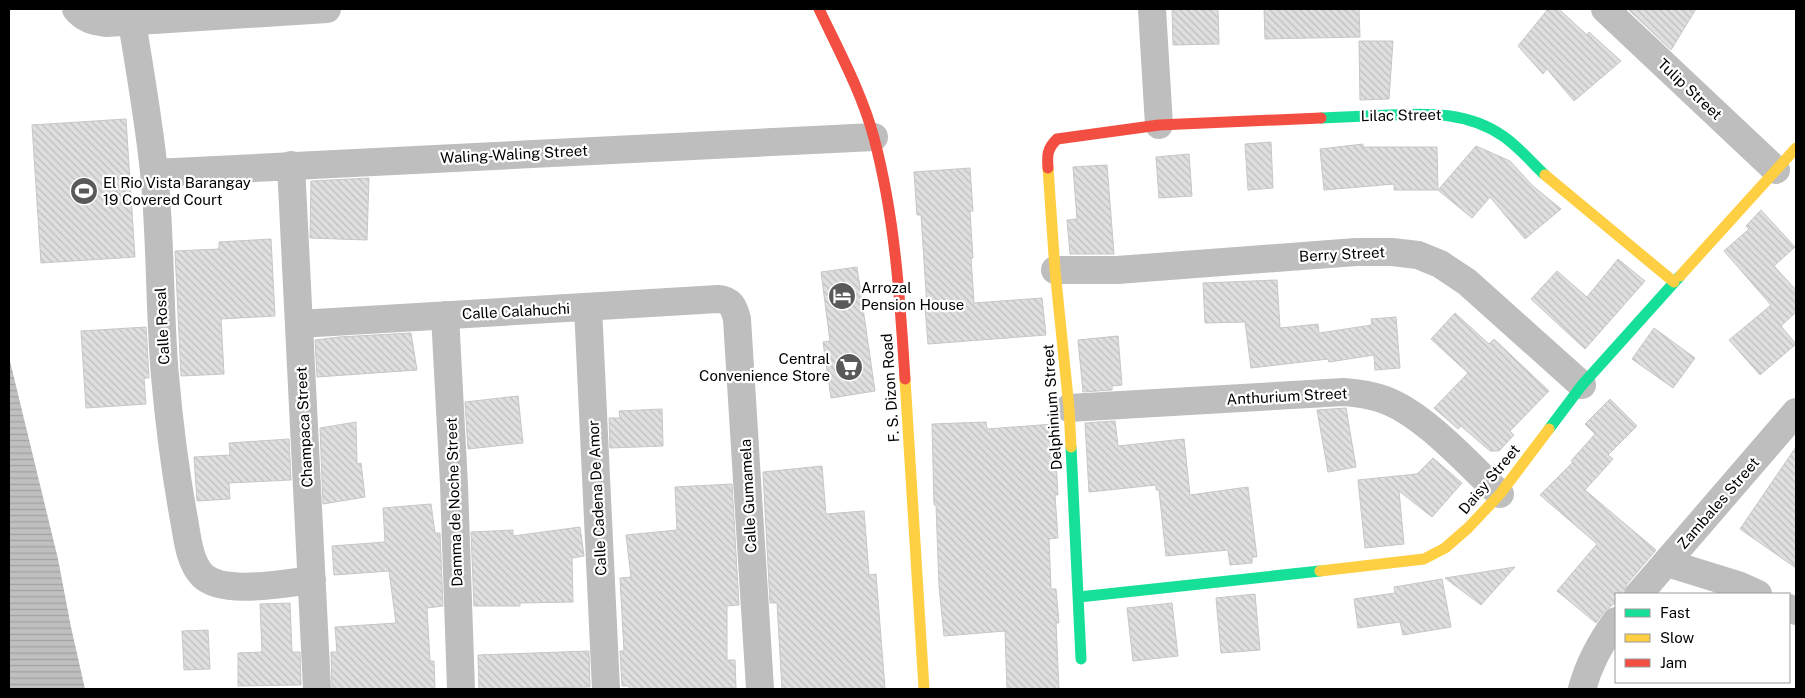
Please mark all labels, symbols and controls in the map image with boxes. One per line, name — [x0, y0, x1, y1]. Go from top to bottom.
street label: Tulip Street — [1654, 55, 1726, 123]
street label: Lilac Street — [1360, 106, 1442, 124]
street label: Waling-Waling Street — [440, 142, 588, 166]
place label: El Rio Vista Barangay 19 Covered Court — [103, 174, 251, 208]
sports icon: El Rio Vista Barangay 19 Covered Court — [69, 176, 99, 206]
street label: Berry Street — [1299, 243, 1386, 265]
place label: Arrozal Pension House — [861, 279, 964, 313]
hotel icon: Arrozal Pension House — [827, 281, 857, 311]
street label: Calle Rosal — [151, 287, 173, 365]
street label: Calle Calahuchi — [462, 300, 570, 322]
street label: F. S. Dizon Road — [878, 333, 902, 443]
street label: Delphinium Street — [1039, 343, 1065, 471]
place label: Central Convenience Store — [699, 350, 830, 384]
supermarket icon: Central Convenience Store — [834, 352, 864, 382]
street label: Champaca Street — [292, 366, 316, 488]
street label: Anthurium Street — [1226, 384, 1348, 408]
street label: Damma de Noche Street — [443, 417, 465, 587]
street label: Calle Cadena De Amor — [584, 420, 610, 576]
street label: Calle Gumamela — [737, 438, 759, 554]
street label: Daisy Street — [1455, 441, 1523, 517]
street label: Zambales Street — [1674, 454, 1762, 552]
legend — [1615, 593, 1790, 683]
text: Fast — [1660, 604, 1690, 621]
text: Slow — [1660, 629, 1695, 646]
text: Jam — [1660, 654, 1687, 671]

